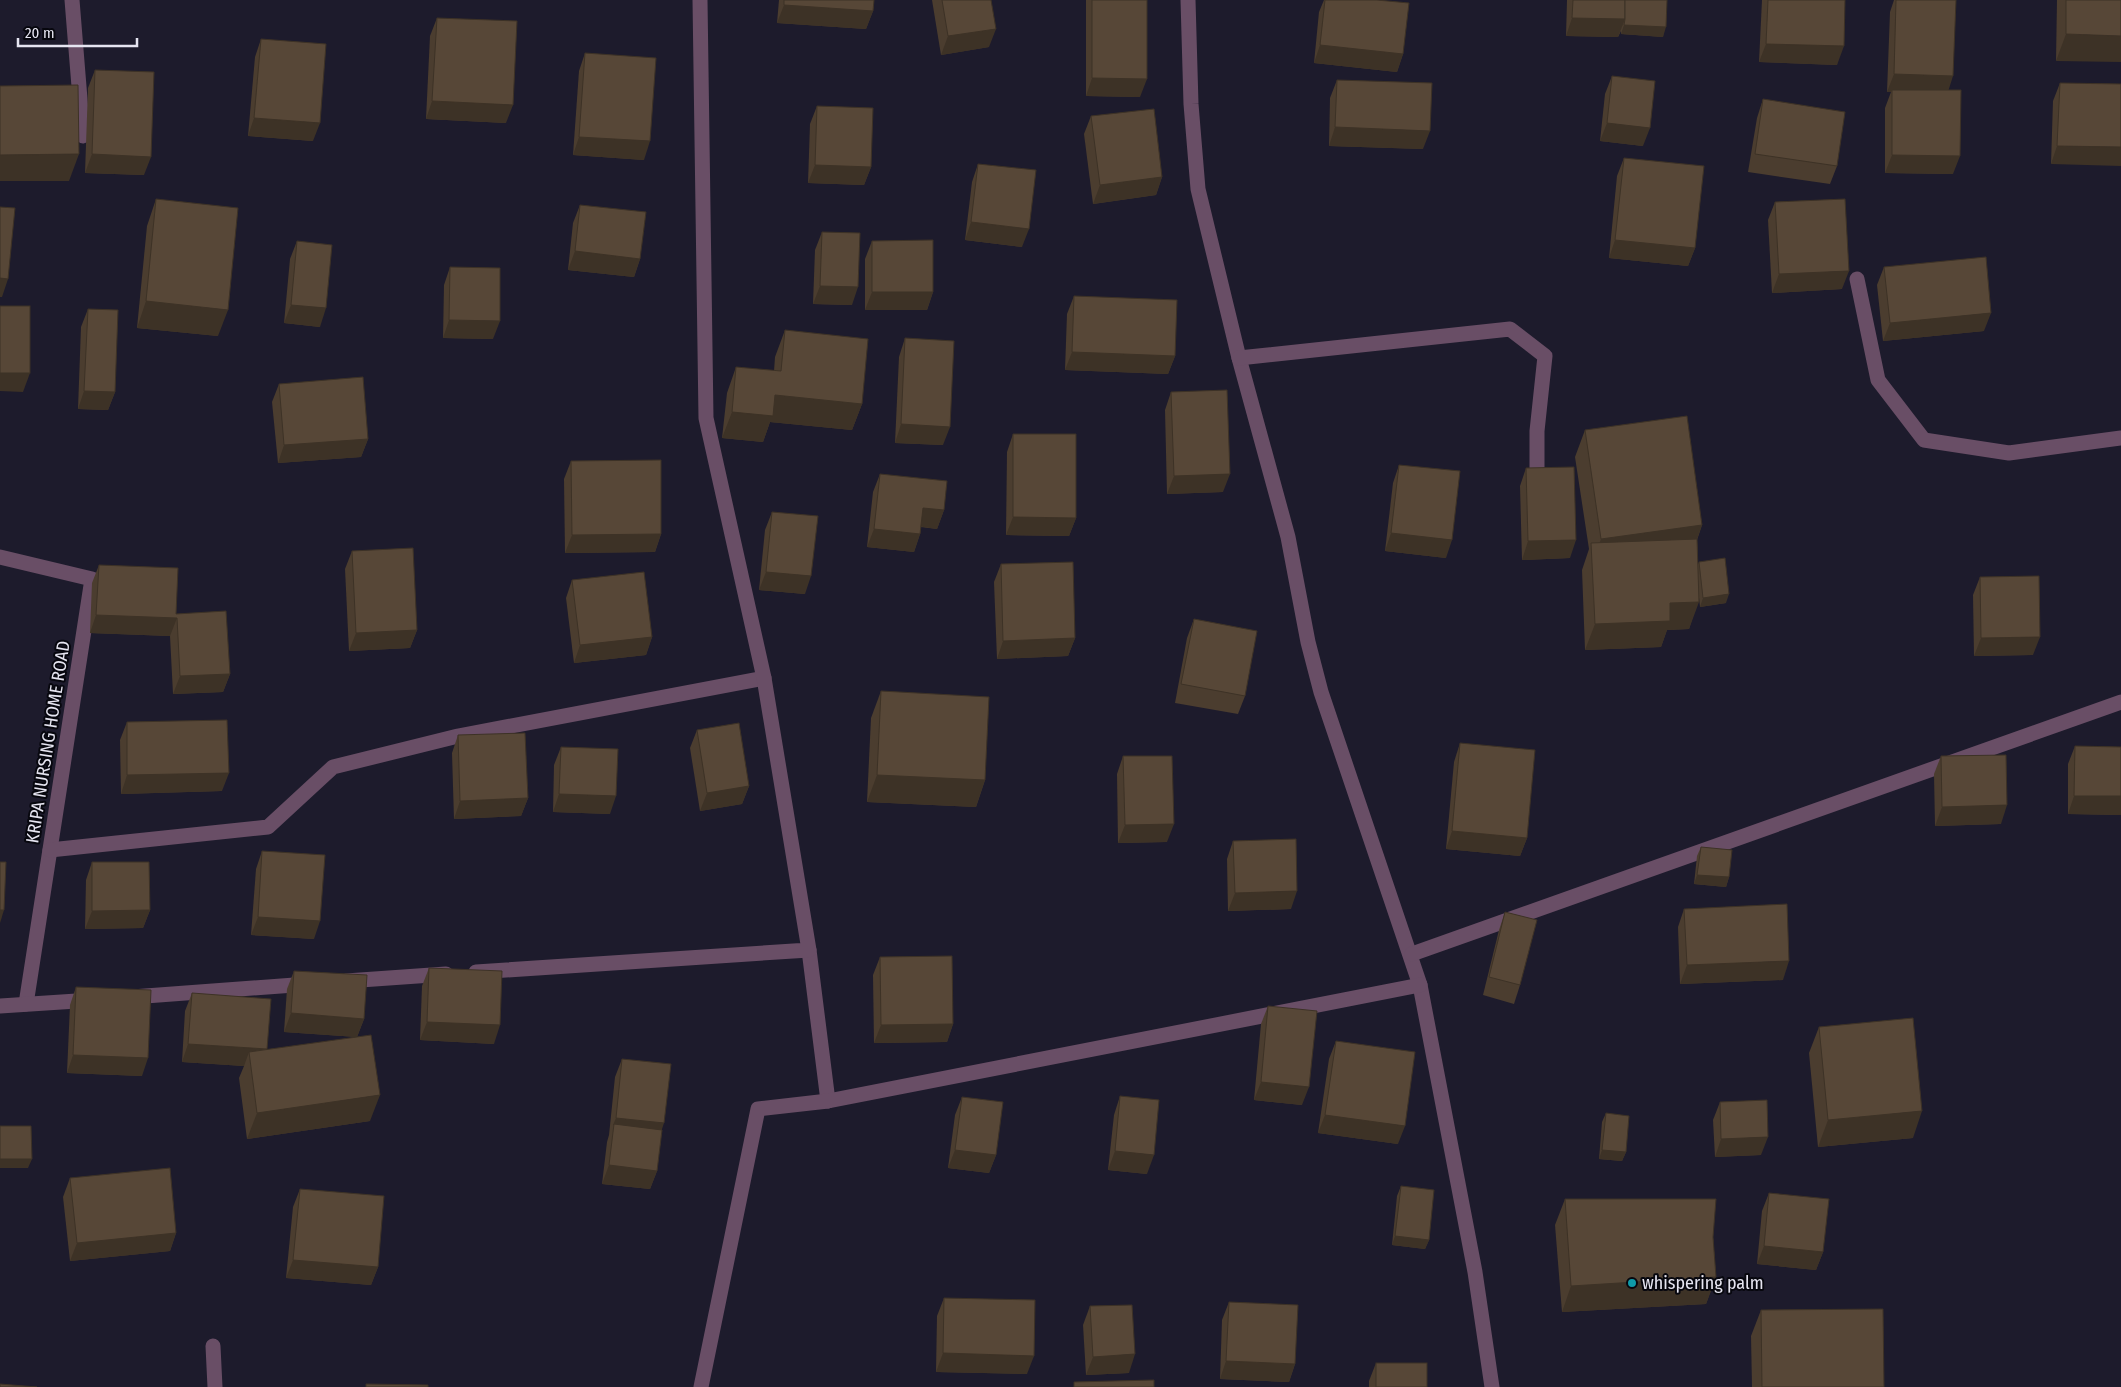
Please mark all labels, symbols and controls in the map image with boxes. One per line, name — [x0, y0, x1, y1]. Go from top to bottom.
scale bar — [18, 15, 136, 47]
text: 20 m — [25, 24, 55, 42]
street label: KRIPA NURSING HOME ROAD — [21, 639, 75, 845]
place label: whispering palm — [1642, 1272, 1764, 1294]
marker: whispering palm — [1626, 1277, 1638, 1289]

